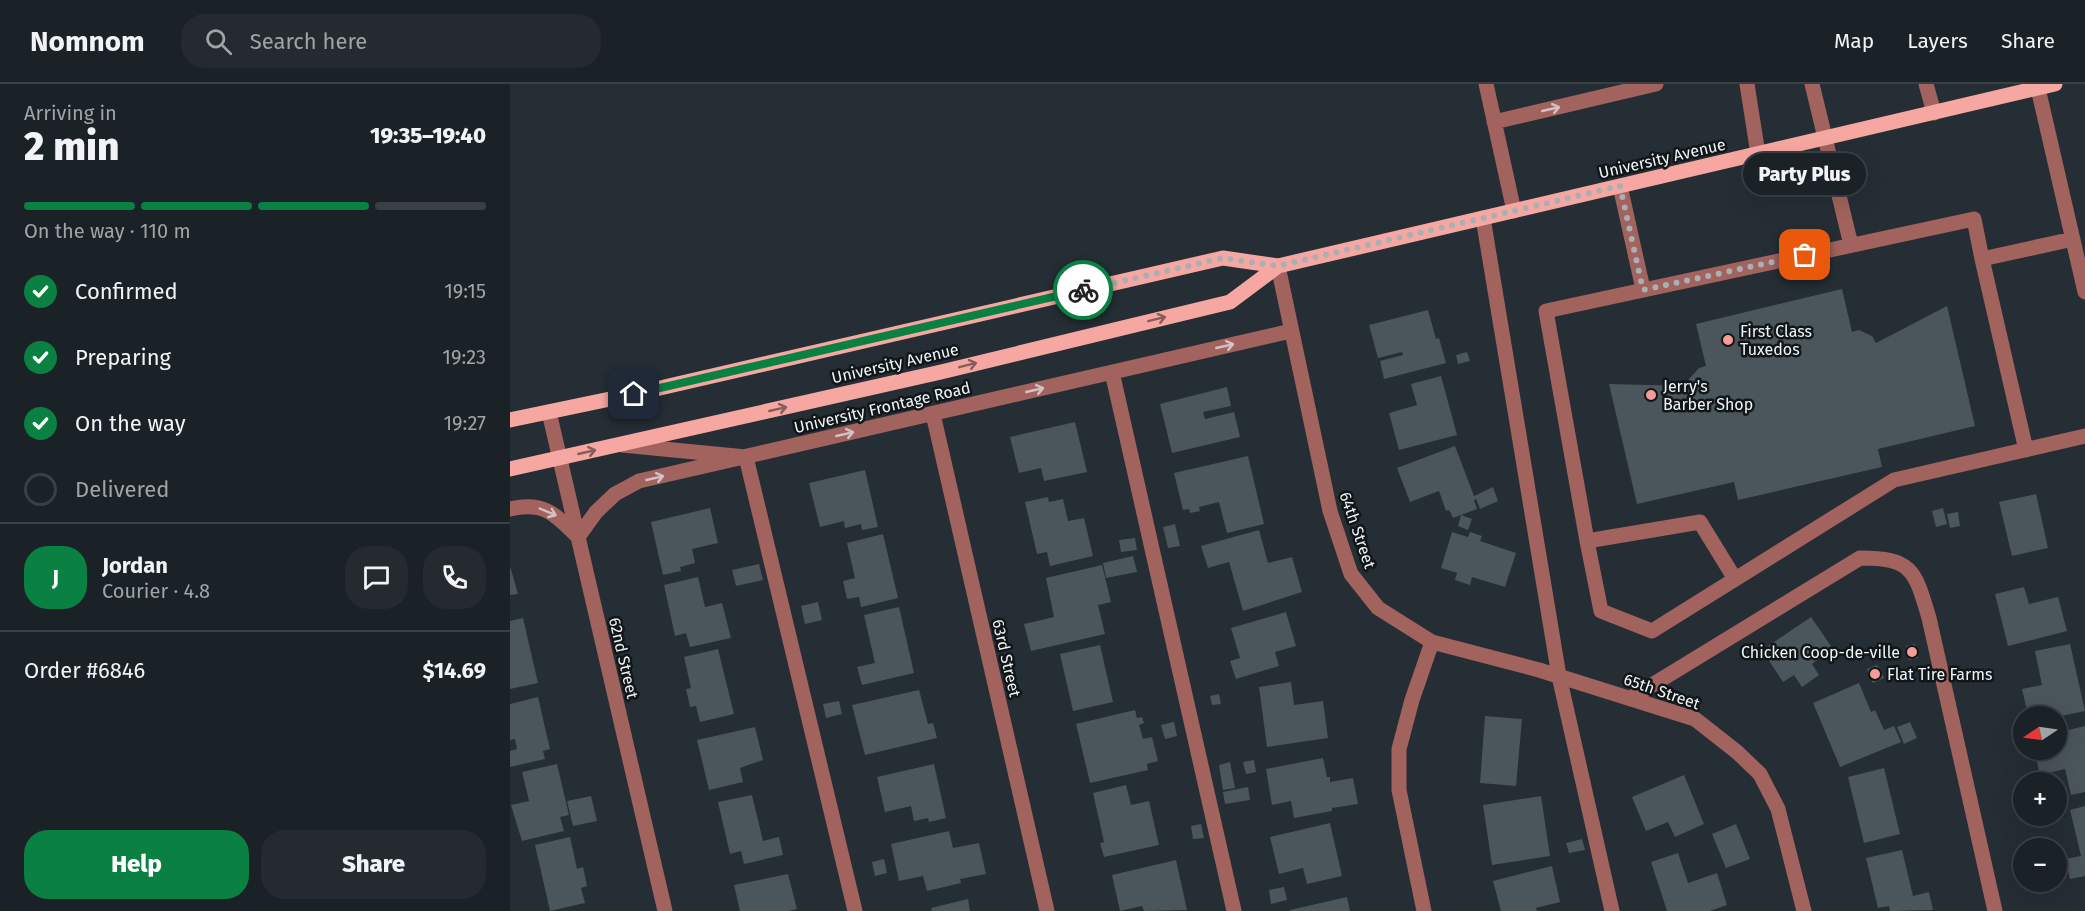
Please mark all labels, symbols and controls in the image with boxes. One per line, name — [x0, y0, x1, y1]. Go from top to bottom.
search box — [181, 14, 601, 68]
text: Nomnom — [30, 25, 145, 58]
icon: search — [202, 25, 235, 58]
text: Search here — [250, 28, 367, 55]
text: Map — [1834, 28, 1874, 54]
text: Layers — [1907, 28, 1968, 54]
text: Share — [2001, 28, 2055, 54]
text: Arriving in — [24, 101, 117, 125]
one-way arrow — [1541, 103, 1560, 115]
text: 19:35–19:40 — [370, 122, 486, 149]
text: 2 min — [24, 124, 120, 170]
street label: University Avenue — [1597, 135, 1728, 182]
callout: Party Plus — [1744, 153, 1866, 195]
text: Party Plus — [1758, 162, 1851, 186]
text: On the way · 110 m — [24, 219, 191, 243]
pin — [1779, 229, 1830, 280]
icon: bag — [1788, 238, 1821, 271]
courier — [1053, 260, 1113, 320]
icon: bike — [1067, 274, 1100, 307]
icon: check — [24, 275, 57, 308]
text: Confirmed — [75, 278, 178, 305]
text: 19:15 — [444, 279, 486, 303]
one-way arrow — [1148, 313, 1167, 325]
place label: First Class Tuxedos — [1740, 322, 1812, 359]
marker: First Class Tuxedos — [1721, 333, 1735, 347]
street label: University Avenue — [830, 340, 961, 387]
one-way arrow — [1215, 340, 1234, 352]
icon: check — [24, 341, 57, 374]
text: Preparing — [75, 344, 171, 371]
text: 19:23 — [442, 345, 486, 369]
one-way arrow — [958, 359, 977, 371]
pin — [608, 368, 659, 419]
icon: home — [617, 377, 650, 410]
place label: Jerry's Barber Shop — [1663, 377, 1753, 414]
street label: University Frontage Road — [792, 378, 972, 437]
one-way arrow — [1025, 384, 1044, 395]
marker: Jerry's Barber Shop — [1644, 388, 1658, 402]
one-way arrow — [768, 402, 787, 414]
icon: check — [24, 407, 57, 440]
text: On the way — [75, 410, 186, 437]
text: 19:27 — [443, 411, 486, 435]
one-way arrow — [835, 428, 854, 440]
one-way arrow — [578, 445, 597, 457]
one-way arrow — [645, 471, 664, 483]
text: Delivered — [75, 476, 170, 503]
street label: 64th Street — [1336, 489, 1380, 571]
one-way arrow — [538, 507, 556, 518]
button: chat — [345, 546, 408, 609]
button: phone — [423, 546, 486, 609]
text: Jordan — [102, 552, 168, 579]
text: J — [52, 564, 59, 591]
text: Courier · 4.8 — [102, 579, 210, 603]
street label: 62nd Street — [605, 616, 642, 701]
street label: 63rd Street — [988, 617, 1025, 699]
place label: Chicken Coop-de-ville — [1741, 643, 1900, 662]
marker: Chicken Coop-de-ville — [1905, 645, 1919, 659]
text: Order #6846 — [24, 657, 145, 684]
text: $14.69 — [423, 657, 486, 684]
place label: Flat Tire Farms — [1887, 665, 1992, 684]
marker: Flat Tire Farms — [1868, 667, 1882, 681]
street label: 65th Street — [1621, 670, 1703, 713]
north arrow — [2013, 706, 2067, 760]
map controls — [2013, 706, 2067, 892]
button: + — [2013, 772, 2067, 826]
button: Help — [24, 830, 249, 899]
button: Share — [261, 830, 486, 899]
button: − — [2013, 838, 2067, 892]

